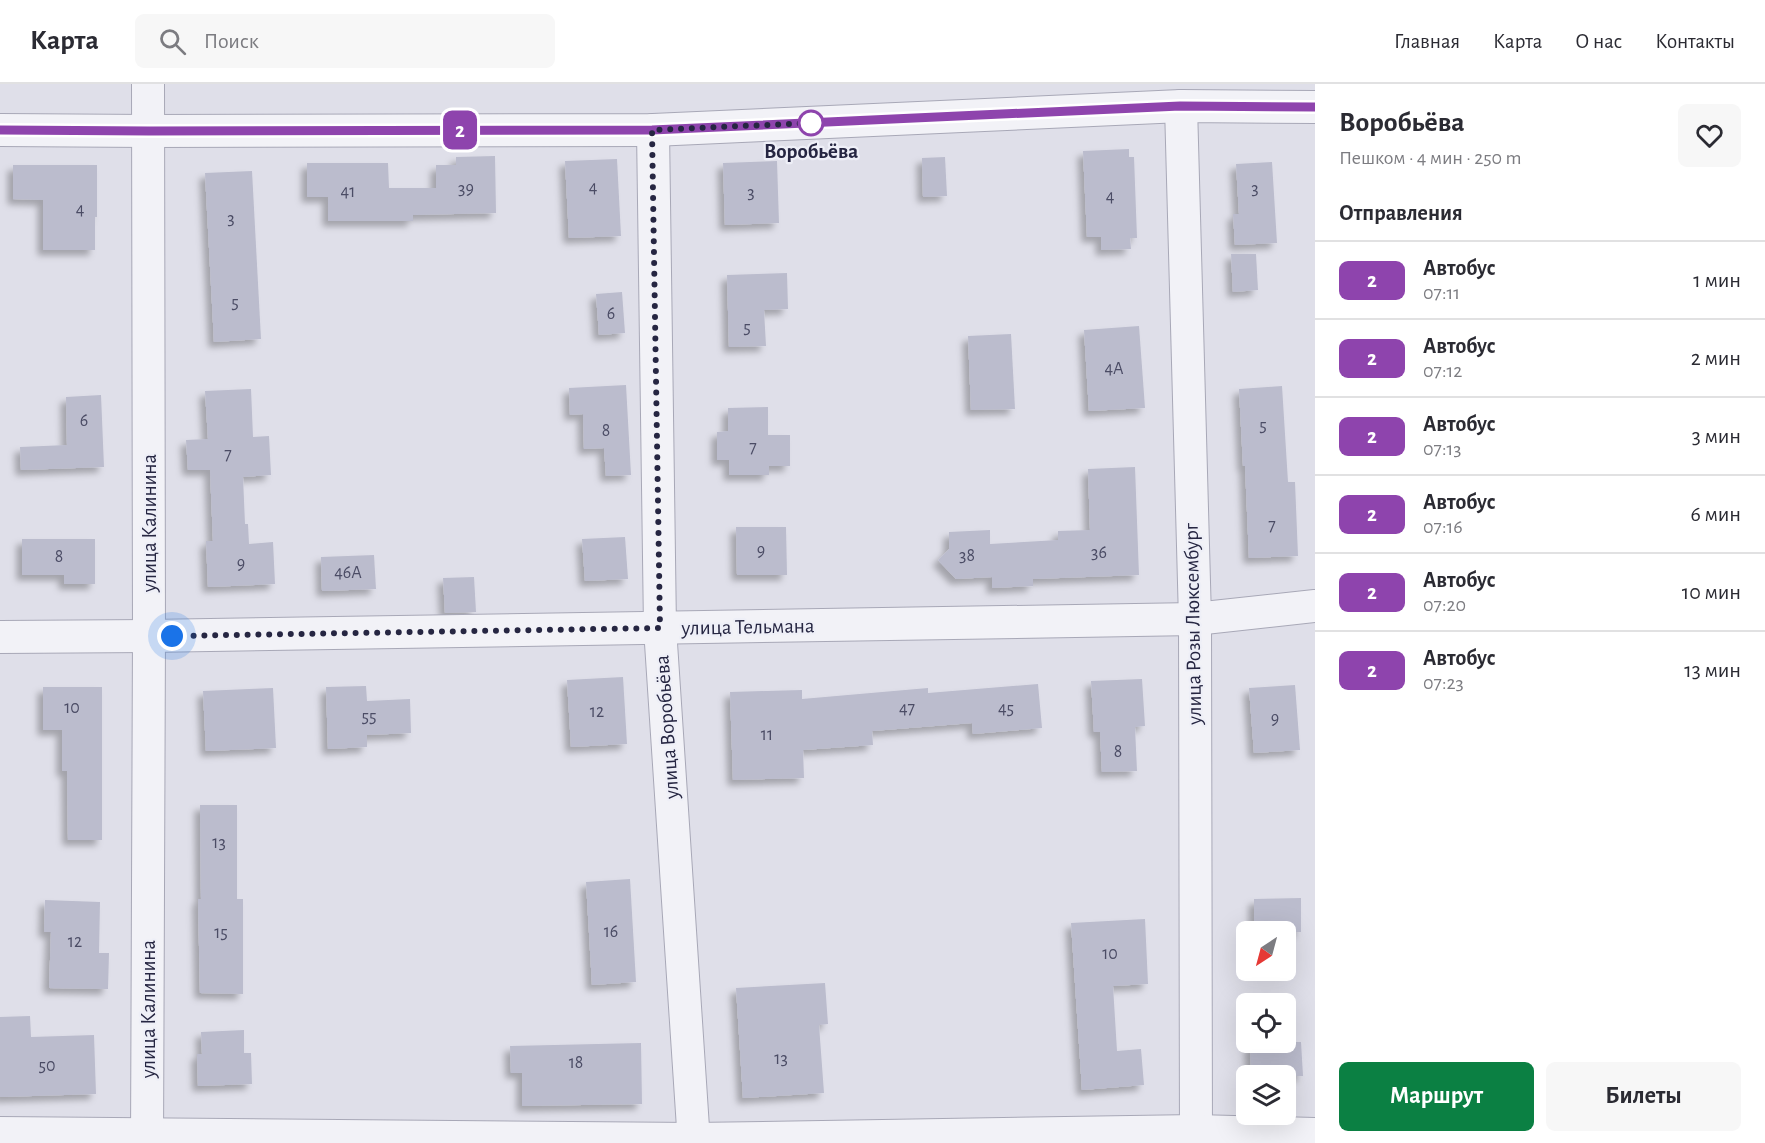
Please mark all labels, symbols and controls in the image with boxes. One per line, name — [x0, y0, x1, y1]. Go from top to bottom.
search box — [135, 14, 555, 68]
icon: search — [156, 25, 189, 58]
text: Карта — [30, 27, 99, 55]
text: Поиск — [204, 30, 259, 52]
text: Главная — [1394, 31, 1460, 52]
text: Карта — [1493, 31, 1542, 52]
text: О нас — [1575, 31, 1622, 52]
text: Контакты — [1655, 31, 1735, 52]
button: heart — [1678, 104, 1741, 167]
text: Воробьёва — [1339, 109, 1465, 137]
line badge: 2 — [440, 110, 480, 150]
marker: Воробьёва — [798, 110, 824, 136]
text: 2 — [455, 120, 465, 141]
place label: Воробьёва — [764, 141, 858, 162]
text: Пешком · 4 мин · 250 m — [1339, 148, 1521, 168]
house number: 4 — [589, 179, 598, 197]
house number: 39 — [458, 180, 474, 198]
house number: 3 — [1251, 180, 1259, 198]
house number: 41 — [341, 183, 355, 201]
house number: 3 — [747, 184, 755, 202]
house number: 4 — [1106, 188, 1115, 206]
house number: 4 — [76, 201, 85, 219]
text: Отправления — [1339, 202, 1463, 224]
house number: 3 — [227, 210, 235, 228]
text: Автобус — [1423, 257, 1496, 279]
text: 1 мин — [1693, 269, 1741, 291]
text: 2 — [1367, 270, 1377, 291]
text: 07:11 — [1423, 283, 1460, 303]
house number: 5 — [231, 294, 239, 312]
house number: 6 — [607, 305, 615, 323]
house number: 5 — [743, 319, 751, 337]
text: Автобус — [1423, 335, 1496, 357]
text: 2 мин — [1691, 347, 1741, 369]
text: 2 — [1367, 348, 1377, 369]
house number: 4А — [1104, 360, 1124, 378]
text: 07:12 — [1423, 361, 1462, 381]
house number: 6 — [80, 412, 88, 430]
text: Автобус — [1423, 413, 1496, 435]
house number: 5 — [1259, 417, 1267, 435]
house number: 8 — [602, 422, 610, 440]
text: 3 мин — [1692, 425, 1741, 447]
text: 2 — [1367, 426, 1377, 447]
house number: 7 — [749, 439, 757, 457]
text: 07:13 — [1423, 439, 1462, 459]
house number: 7 — [224, 446, 232, 464]
street label: улица Калинина — [139, 453, 160, 593]
text: Автобус — [1423, 491, 1496, 513]
text: 6 мин — [1690, 503, 1741, 525]
text: 2 — [1367, 504, 1377, 525]
house number: 7 — [1268, 517, 1276, 535]
text: 07:16 — [1423, 517, 1463, 537]
street label: улица Розы Люксембург — [1181, 522, 1205, 726]
house number: 9 — [757, 542, 765, 560]
house number: 36 — [1091, 544, 1107, 562]
house number: 38 — [959, 547, 975, 565]
house number: 8 — [55, 548, 63, 566]
house number: 9 — [237, 555, 245, 573]
house number: 46А — [334, 564, 362, 582]
text: Автобус — [1423, 569, 1496, 591]
text: 10 мин — [1682, 581, 1741, 603]
text: 2 — [1367, 582, 1377, 603]
text: 07:20 — [1423, 595, 1466, 615]
street label: улица Тельмана — [680, 615, 815, 639]
your location — [157, 621, 187, 651]
text: Автобус — [1423, 647, 1496, 669]
street label: улица Воробьёва — [651, 654, 683, 801]
text: 13 мин — [1684, 659, 1741, 681]
text: 2 — [1367, 660, 1377, 681]
text: 07:23 — [1423, 673, 1464, 693]
house number: 10 — [64, 699, 80, 717]
house number: 47 — [899, 700, 915, 718]
house number: 45 — [998, 700, 1014, 718]
house number: 12 — [590, 703, 604, 721]
house number: 55 — [361, 708, 377, 726]
house number: 9 — [1271, 710, 1279, 728]
house number: 11 — [761, 726, 773, 744]
house number: 8 — [1114, 743, 1122, 761]
house number: 13 — [212, 834, 226, 852]
north arrow — [1236, 921, 1296, 981]
map controls — [1236, 921, 1296, 1125]
house number: 16 — [604, 923, 618, 941]
house number: 15 — [214, 924, 228, 942]
house number: 12 — [68, 933, 82, 951]
street label: улица Калинина — [138, 939, 159, 1079]
house number: 10 — [1102, 945, 1118, 963]
button: locate — [1236, 993, 1296, 1053]
house number: 13 — [774, 1050, 788, 1068]
house number: 18 — [569, 1054, 583, 1072]
house number: 50 — [38, 1057, 56, 1075]
button: Маршрут — [1339, 1062, 1534, 1131]
button: Билеты — [1546, 1062, 1741, 1131]
button: layers — [1236, 1065, 1296, 1125]

